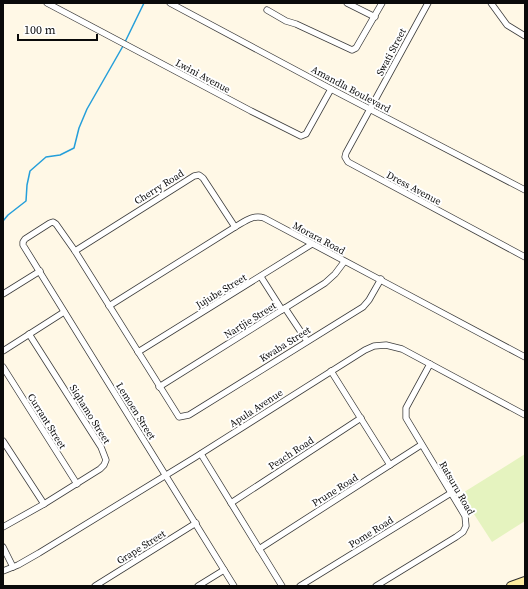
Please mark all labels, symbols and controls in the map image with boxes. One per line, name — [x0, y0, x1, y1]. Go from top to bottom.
scale bar — [18, 16, 97, 42]
text: 100 m — [24, 22, 56, 38]
street label: Swati Street — [373, 25, 409, 78]
street label: Lwini Avenue — [173, 56, 233, 96]
street label: Amandla Boulevard — [309, 63, 393, 116]
street label: Cherry Road — [132, 166, 187, 207]
street label: Dress Avenue — [384, 168, 444, 208]
street label: Morara Road — [290, 219, 348, 257]
street label: Jujube Street — [192, 270, 249, 312]
street label: Nartjie Street — [222, 298, 279, 341]
street label: Kwaba Street — [257, 323, 314, 365]
street label: Lemoen Street — [113, 380, 159, 443]
street label: Siqhamo Street — [67, 382, 114, 447]
street label: Apula Avenue — [227, 386, 285, 430]
street label: Currant Street — [25, 391, 70, 452]
street label: Peach Road — [266, 433, 316, 472]
street label: Ratsuru Road — [436, 459, 478, 518]
street label: Prune Road — [310, 471, 361, 509]
street label: Pome Road — [346, 513, 396, 551]
street label: Grape Street — [114, 527, 168, 567]

